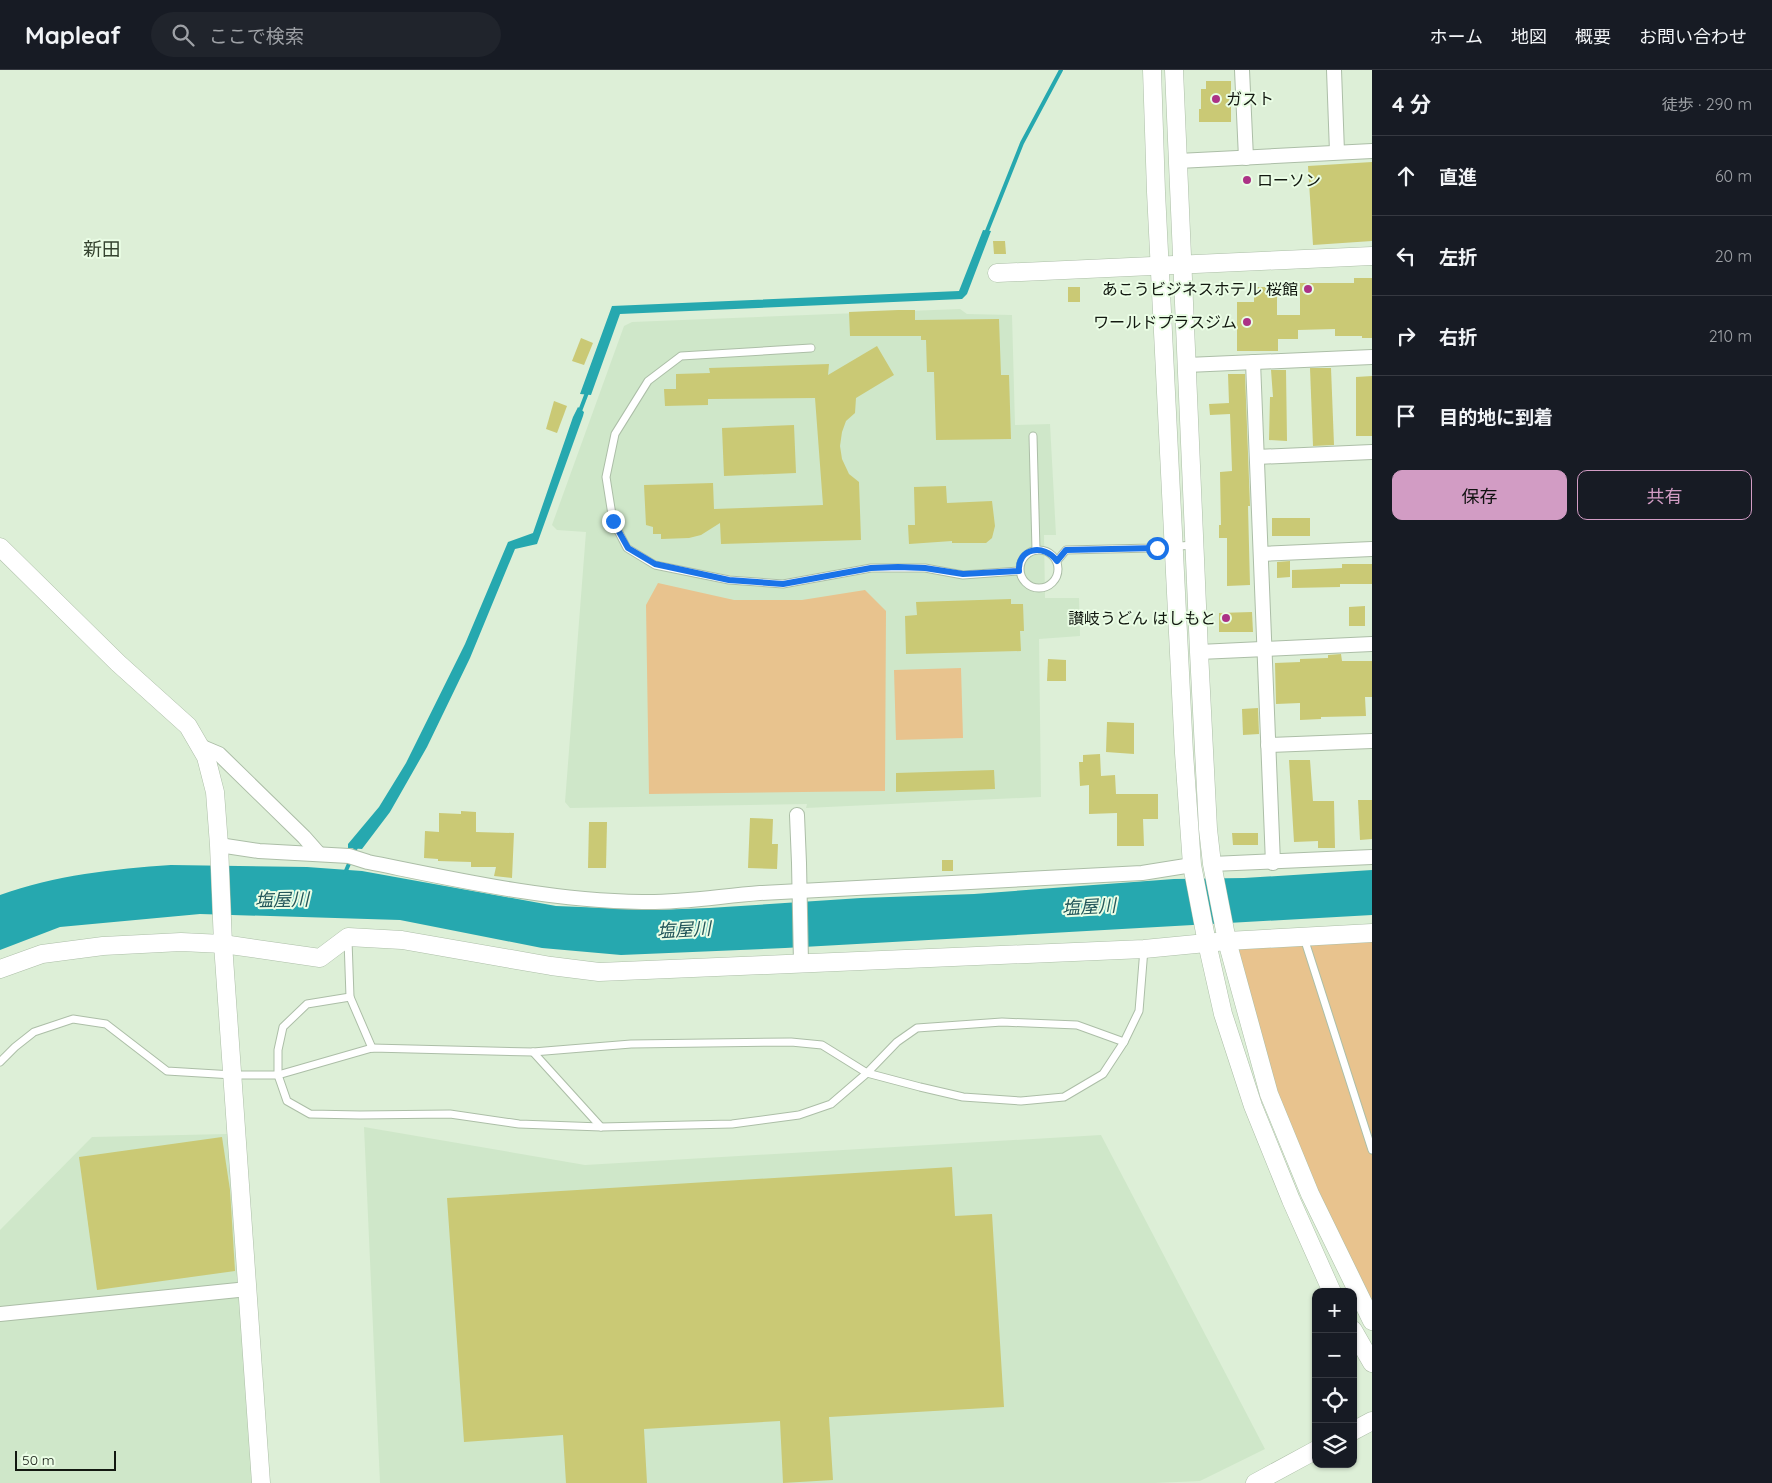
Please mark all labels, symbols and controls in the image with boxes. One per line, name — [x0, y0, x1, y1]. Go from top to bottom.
search box — [151, 12, 501, 57]
text: Mapleaf — [25, 20, 121, 50]
icon: search — [169, 21, 197, 49]
text: ここで検索 — [209, 24, 304, 48]
text: ホーム — [1430, 25, 1483, 48]
text: 地図 — [1511, 25, 1547, 48]
text: 概要 — [1575, 25, 1611, 48]
text: お問い合わせ — [1639, 25, 1747, 48]
place label: ガスト — [1226, 89, 1274, 109]
text: 4 分 — [1392, 91, 1431, 117]
marker: ガスト — [1210, 93, 1222, 105]
text: 徒歩 · 290 m — [1662, 94, 1752, 114]
icon: ahead — [1392, 162, 1420, 190]
text: 直進 — [1439, 165, 1477, 189]
text: 60 m — [1715, 166, 1752, 186]
place label: ローソン — [1257, 170, 1321, 190]
marker: ローソン — [1241, 174, 1253, 186]
district label: 新田 — [83, 237, 121, 261]
icon: left — [1392, 242, 1420, 270]
text: 左折 — [1439, 245, 1477, 269]
text: 20 m — [1715, 246, 1752, 266]
place label: あこうビジネスホテル 桜館 — [1102, 279, 1298, 299]
marker: あこうビジネスホテル 桜館 — [1302, 283, 1314, 295]
place label: ワールドプラスジム — [1093, 312, 1237, 332]
marker: ワールドプラスジム — [1241, 316, 1253, 328]
icon: right — [1392, 322, 1420, 350]
text: 右折 — [1439, 325, 1477, 349]
text: 210 m — [1709, 326, 1752, 346]
icon: arrive — [1392, 402, 1420, 430]
text: 目的地に到着 — [1439, 405, 1553, 429]
button: 保存 — [1392, 470, 1567, 520]
button: 共有 — [1577, 470, 1752, 520]
route end — [602, 510, 625, 533]
route start — [1146, 537, 1169, 560]
place label: 讃岐うどん はしもと — [1068, 608, 1216, 628]
marker: 讃岐うどん はしもと — [1220, 612, 1232, 624]
water label: 塩屋川 — [255, 887, 311, 911]
water label: 塩屋川 — [1061, 893, 1119, 919]
water label: 塩屋川 — [656, 916, 714, 942]
map controls — [1312, 1288, 1357, 1468]
button: + — [1312, 1288, 1357, 1333]
button: − — [1312, 1333, 1357, 1378]
button: locate — [1312, 1378, 1357, 1423]
button: layers — [1312, 1423, 1357, 1468]
scale bar — [15, 1448, 116, 1471]
text: 50 m — [22, 1451, 55, 1469]

